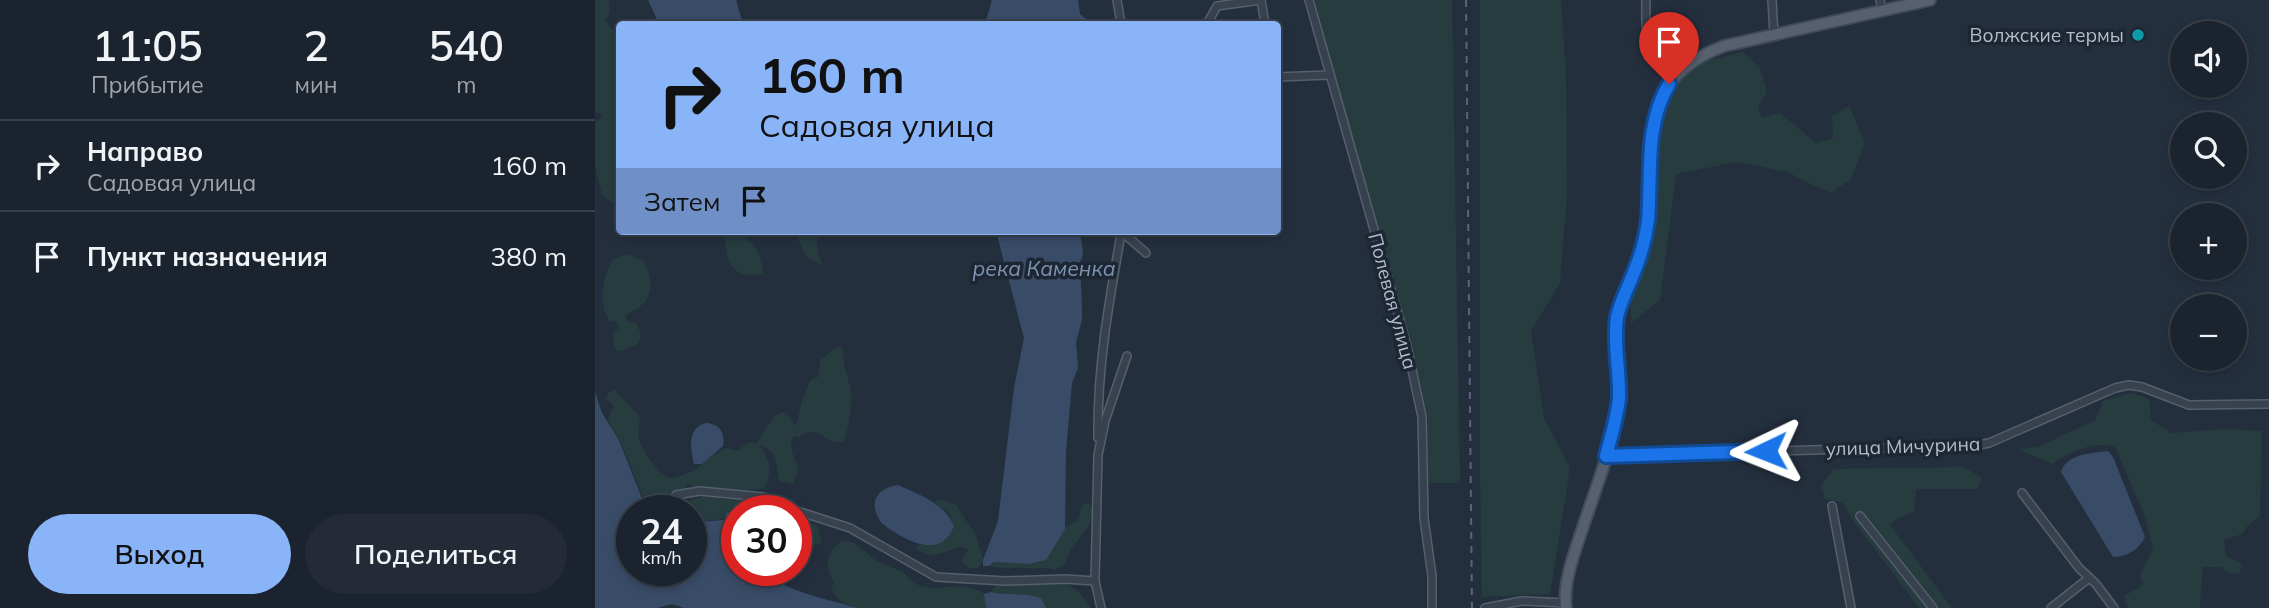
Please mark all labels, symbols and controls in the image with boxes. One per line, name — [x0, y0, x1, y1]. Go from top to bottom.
pin — [1639, 12.0, 1699, 84]
text: 11:05 — [92, 19, 203, 72]
text: 2 — [303, 19, 329, 72]
text: 540 — [428, 19, 504, 72]
map controls — [2170, 21, 2247, 371]
button: sound — [2170, 21, 2247, 98]
icon: arrive — [1650, 23, 1688, 61]
place label: Волжские термы — [1969, 23, 2124, 47]
marker: Волжские термы — [2130, 27, 2146, 43]
text: 160 m — [759, 44, 905, 105]
icon: right — [644, 49, 735, 140]
text: Прибытие — [91, 70, 204, 99]
text: мин — [295, 70, 338, 99]
text: m — [456, 70, 476, 99]
text: Садовая улица — [759, 105, 995, 145]
button: search — [2170, 112, 2247, 189]
text: Направо — [87, 135, 203, 168]
icon: right — [28, 147, 66, 185]
text: 160 m — [491, 149, 567, 182]
text: Садовая улица — [87, 168, 256, 197]
icon: arrive — [735, 182, 773, 220]
text: Затем — [644, 185, 721, 218]
button: + — [2170, 203, 2247, 280]
street label: Полевая улица — [1363, 230, 1423, 372]
icon: arrive — [28, 238, 66, 276]
text: Пункт назначения — [87, 240, 328, 273]
text: 380 m — [491, 240, 567, 273]
water label: река Каменка — [972, 255, 1116, 281]
button: − — [2170, 294, 2247, 371]
position arrow — [1729, 414, 1803, 488]
street label: улица Мичурина — [1825, 431, 1981, 461]
speed limit sign: 30 — [721, 495, 812, 586]
text: 24 — [640, 509, 683, 553]
button: Выход — [28, 514, 291, 594]
button: Поделиться — [305, 514, 567, 594]
text: km/h — [641, 546, 682, 569]

